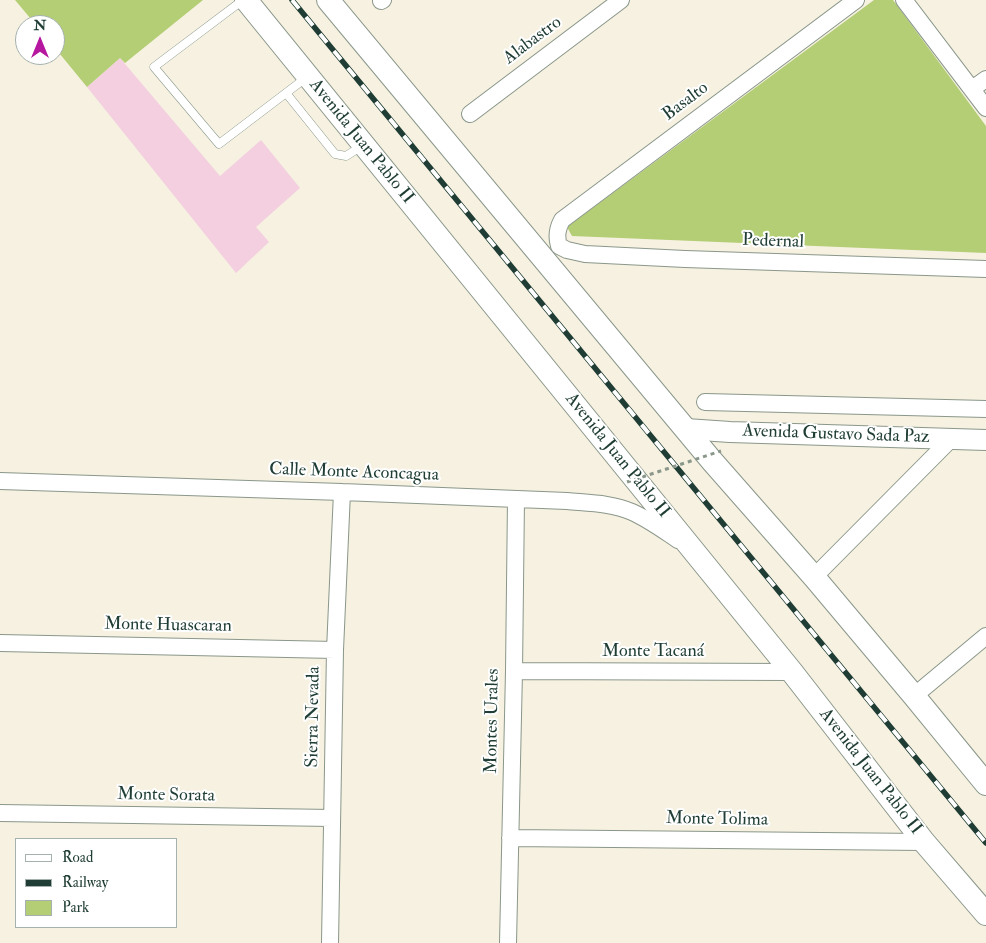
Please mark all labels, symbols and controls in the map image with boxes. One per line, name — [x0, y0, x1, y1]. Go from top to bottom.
street label: Alabastro — [500, 12, 566, 70]
north arrow — [15, 15, 65, 65]
text: N — [34, 17, 46, 34]
street label: Avenida Juan Pablo II — [304, 75, 418, 209]
street label: Basalto — [659, 78, 713, 126]
street label: Pedernal — [742, 230, 804, 254]
street label: Avenida Juan Pablo II — [560, 389, 674, 523]
street label: Avenida Gustavo Sada Paz — [742, 421, 930, 449]
street label: Calle Monte Aconcagua — [269, 459, 439, 487]
street label: Monte Huascaran — [104, 614, 232, 638]
street label: Monte Tacaná — [602, 641, 704, 663]
street label: Sierra Nevada — [302, 666, 326, 768]
street label: Montes Urales — [481, 668, 505, 774]
street label: Avenida Juan Pablo II — [814, 704, 926, 840]
street label: Monte Sorata — [117, 784, 215, 808]
street label: Monte Tolima — [666, 808, 768, 832]
legend — [15, 838, 178, 928]
text: Road — [62, 848, 93, 867]
text: Railway — [62, 873, 108, 892]
text: Park — [62, 898, 89, 917]

